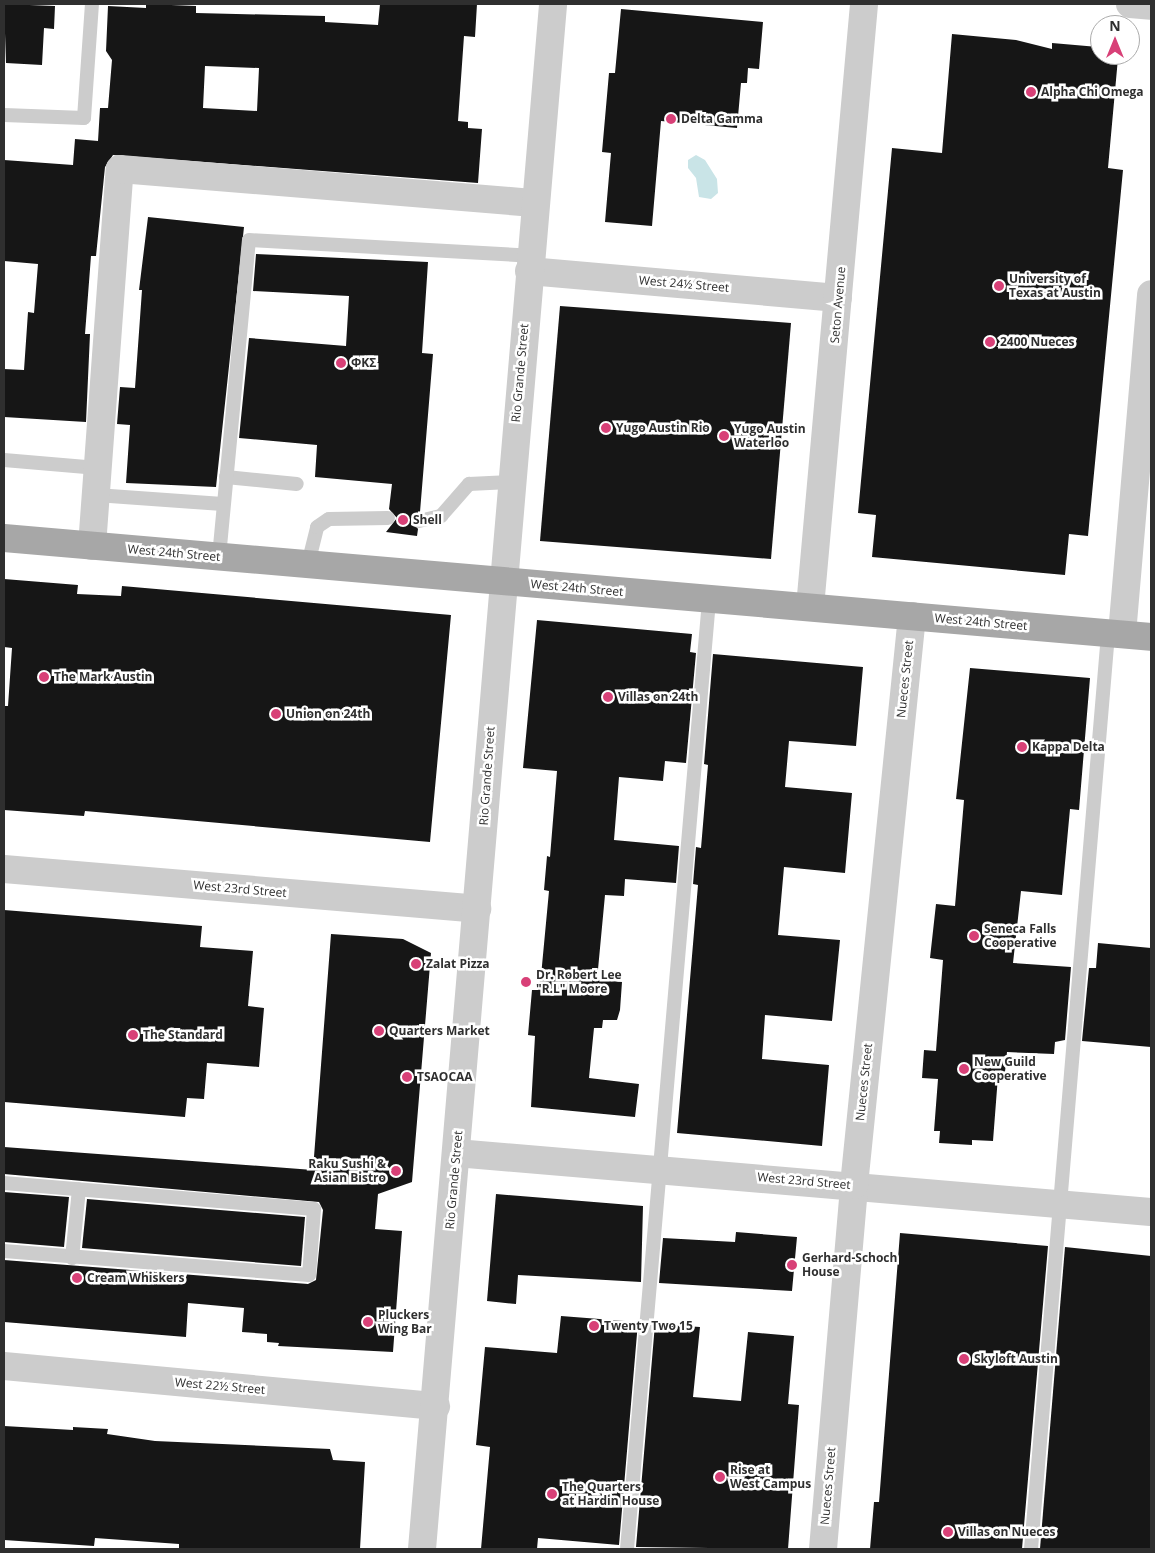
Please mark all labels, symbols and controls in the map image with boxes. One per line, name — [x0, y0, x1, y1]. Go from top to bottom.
north arrow — [1090, 15, 1140, 65]
text: N — [1109, 16, 1121, 35]
place label: Alpha Chi Omega — [1041, 85, 1144, 99]
marker: Alpha Chi Omega — [1025, 86, 1037, 98]
place label: Delta Gamma — [681, 112, 763, 126]
marker: Delta Gamma — [665, 113, 677, 125]
street label: Seton Avenue — [827, 266, 849, 344]
place label: University of Texas at Austin — [1009, 272, 1101, 300]
street label: West 24½ Street — [638, 273, 730, 295]
marker: University of Texas at Austin — [993, 280, 1005, 292]
street label: Rio Grande Street — [509, 323, 531, 423]
place label: 2400 Nueces — [1000, 335, 1075, 349]
marker: 2400 Nueces — [984, 336, 996, 348]
place label: ΦΚΣ — [351, 356, 376, 370]
marker: ΦΚΣ — [335, 357, 347, 369]
place label: Yugo Austin Rio — [616, 421, 710, 435]
marker: Yugo Austin Rio — [600, 422, 612, 434]
place label: Yugo Austin Waterloo — [734, 422, 806, 450]
marker: Yugo Austin Waterloo — [718, 430, 730, 442]
place label: Shell — [413, 513, 442, 527]
marker: Shell — [397, 514, 409, 526]
street label: West 24th Street — [127, 542, 221, 564]
street label: West 24th Street — [530, 577, 624, 599]
street label: West 24th Street — [934, 611, 1028, 633]
street label: Nueces Street — [894, 639, 916, 719]
place label: The Mark Austin — [54, 670, 153, 684]
marker: The Mark Austin — [38, 671, 50, 683]
place label: Villas on 24th — [618, 690, 698, 704]
marker: Villas on 24th — [602, 691, 614, 703]
place label: Union on 24th — [286, 707, 370, 721]
marker: Union on 24th — [270, 708, 282, 720]
street label: Rio Grande Street — [476, 726, 498, 826]
place label: Kappa Delta — [1032, 740, 1105, 754]
marker: Kappa Delta — [1016, 741, 1028, 753]
street label: West 23rd Street — [193, 878, 287, 900]
place label: Seneca Falls Cooperative — [984, 922, 1057, 950]
marker: Seneca Falls Cooperative — [968, 930, 980, 942]
place label: Zalat Pizza — [426, 957, 490, 971]
marker: Zalat Pizza — [410, 958, 422, 970]
place label: Dr. Robert Lee "R.L" Moore — [536, 968, 622, 996]
marker: Dr. Robert Lee "R.L" Moore — [520, 976, 532, 988]
place label: Quarters Market — [389, 1024, 490, 1038]
marker: Quarters Market — [373, 1025, 385, 1037]
place label: The Standard — [143, 1028, 223, 1042]
marker: The Standard — [127, 1029, 139, 1041]
street label: Nueces Street — [853, 1042, 875, 1122]
place label: New Guild Cooperative — [974, 1055, 1047, 1083]
marker: New Guild Cooperative — [958, 1063, 970, 1075]
place label: TSAOCAA — [417, 1070, 473, 1084]
marker: TSAOCAA — [401, 1071, 413, 1083]
street label: Rio Grande Street — [443, 1130, 465, 1230]
place label: Raku Sushi & Asian Bistro — [308, 1157, 386, 1185]
marker: Raku Sushi & Asian Bistro — [390, 1165, 402, 1177]
street label: West 23rd Street — [757, 1170, 851, 1192]
place label: Gerhard-Schoch House — [802, 1251, 897, 1279]
marker: Gerhard-Schoch House — [786, 1259, 798, 1271]
place label: Cream Whiskers — [87, 1271, 184, 1285]
marker: Cream Whiskers — [71, 1272, 83, 1284]
place label: Pluckers Wing Bar — [378, 1308, 432, 1336]
marker: Pluckers Wing Bar — [362, 1316, 374, 1328]
place label: Twenty Two 15 — [604, 1319, 693, 1333]
marker: Twenty Two 15 — [588, 1320, 600, 1332]
place label: Skyloft Austin — [974, 1352, 1058, 1366]
marker: Skyloft Austin — [958, 1353, 970, 1365]
street label: West 22½ Street — [174, 1375, 266, 1397]
street label: Nueces Street — [817, 1447, 839, 1525]
place label: Rise at West Campus — [730, 1463, 811, 1491]
marker: Rise at West Campus — [714, 1471, 726, 1483]
place label: The Quarters at Hardin House — [562, 1480, 659, 1508]
marker: The Quarters at Hardin House — [546, 1488, 558, 1500]
place label: Villas on Nueces — [958, 1525, 1056, 1539]
marker: Villas on Nueces — [942, 1526, 954, 1538]

